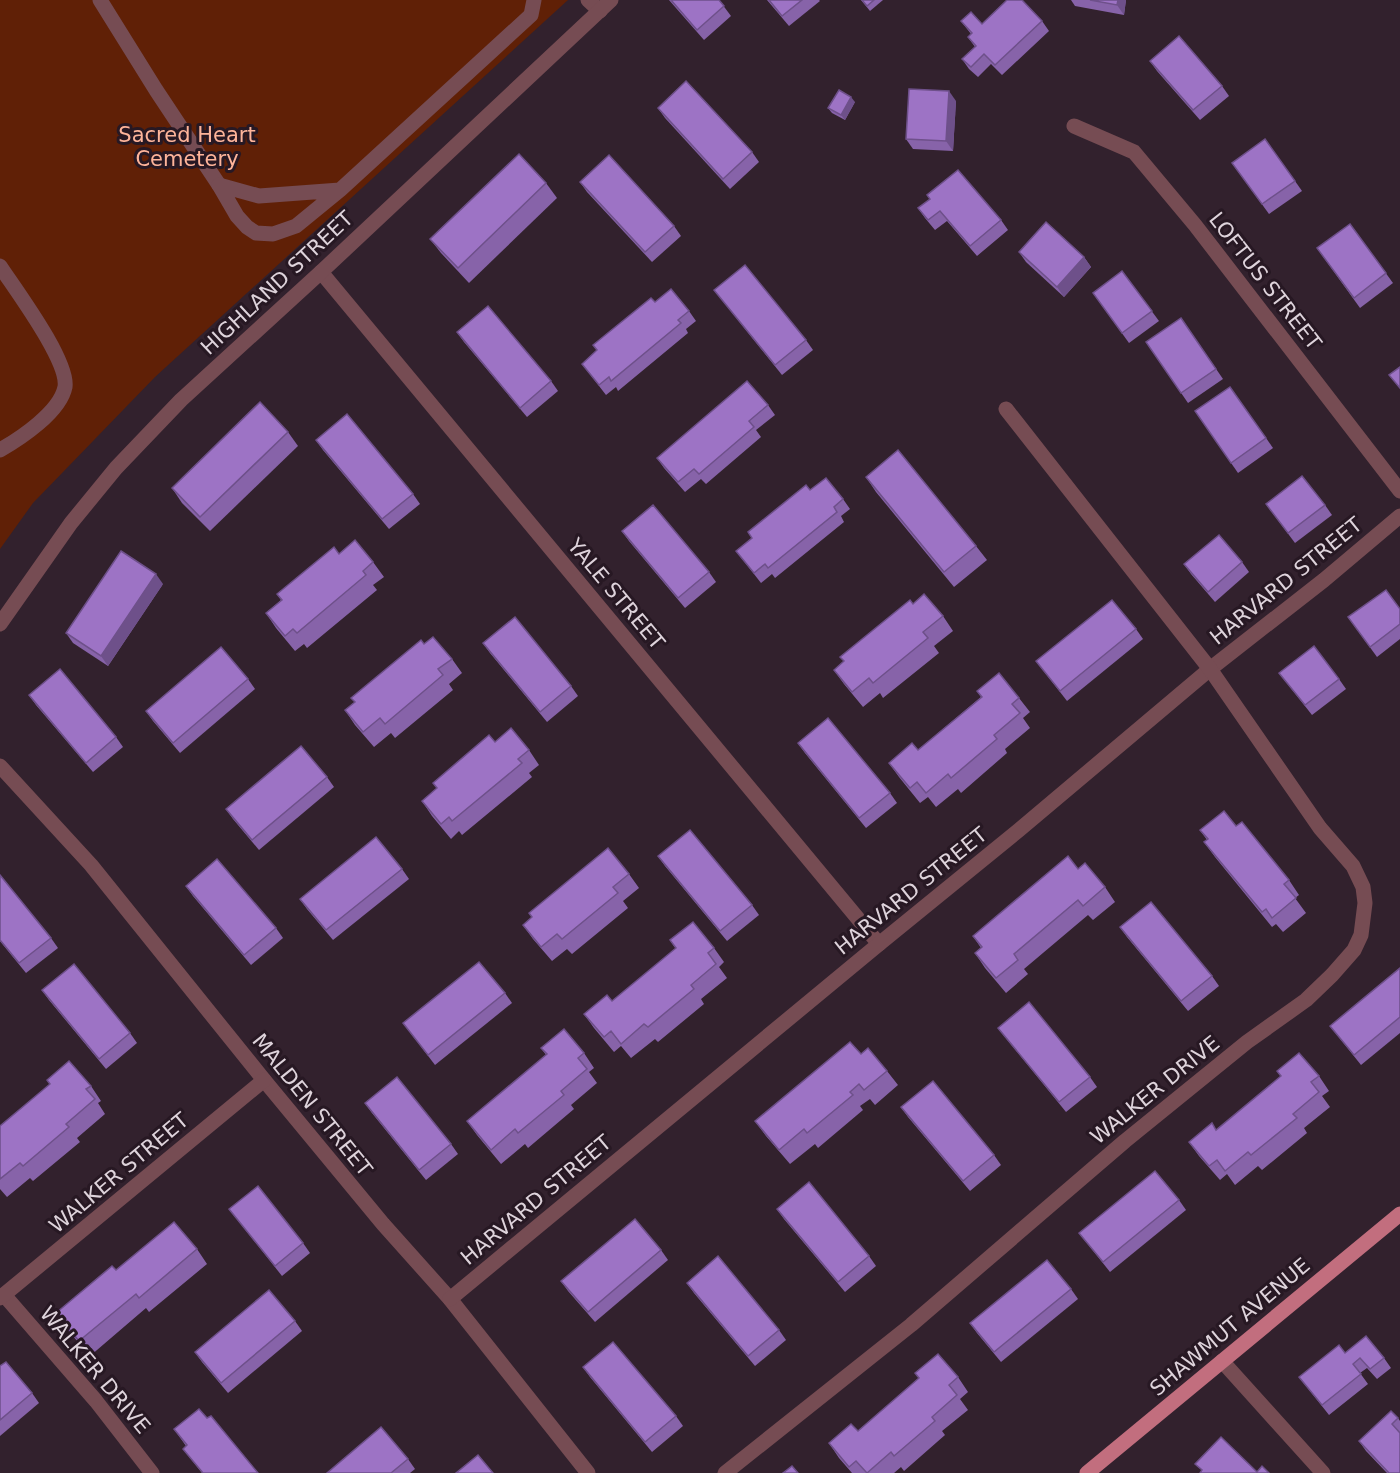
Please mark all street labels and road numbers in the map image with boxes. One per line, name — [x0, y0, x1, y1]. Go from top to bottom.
street label: HIGHLAND STREET — [196, 206, 358, 360]
street label: LOFTUS STREET — [1204, 208, 1326, 355]
street label: HARVARD STREET — [1205, 512, 1367, 650]
street label: YALE STREET — [562, 533, 669, 654]
street label: HARVARD STREET — [830, 822, 992, 960]
street label: MALDEN STREET — [247, 1029, 377, 1181]
street label: WALKER DRIVE — [1086, 1031, 1224, 1149]
street label: WALKER STREET — [45, 1108, 194, 1238]
street label: HARVARD STREET — [456, 1130, 616, 1270]
street label: SHAWMUT AVENUE — [1145, 1253, 1315, 1401]
street label: WALKER DRIVE — [35, 1302, 155, 1438]

